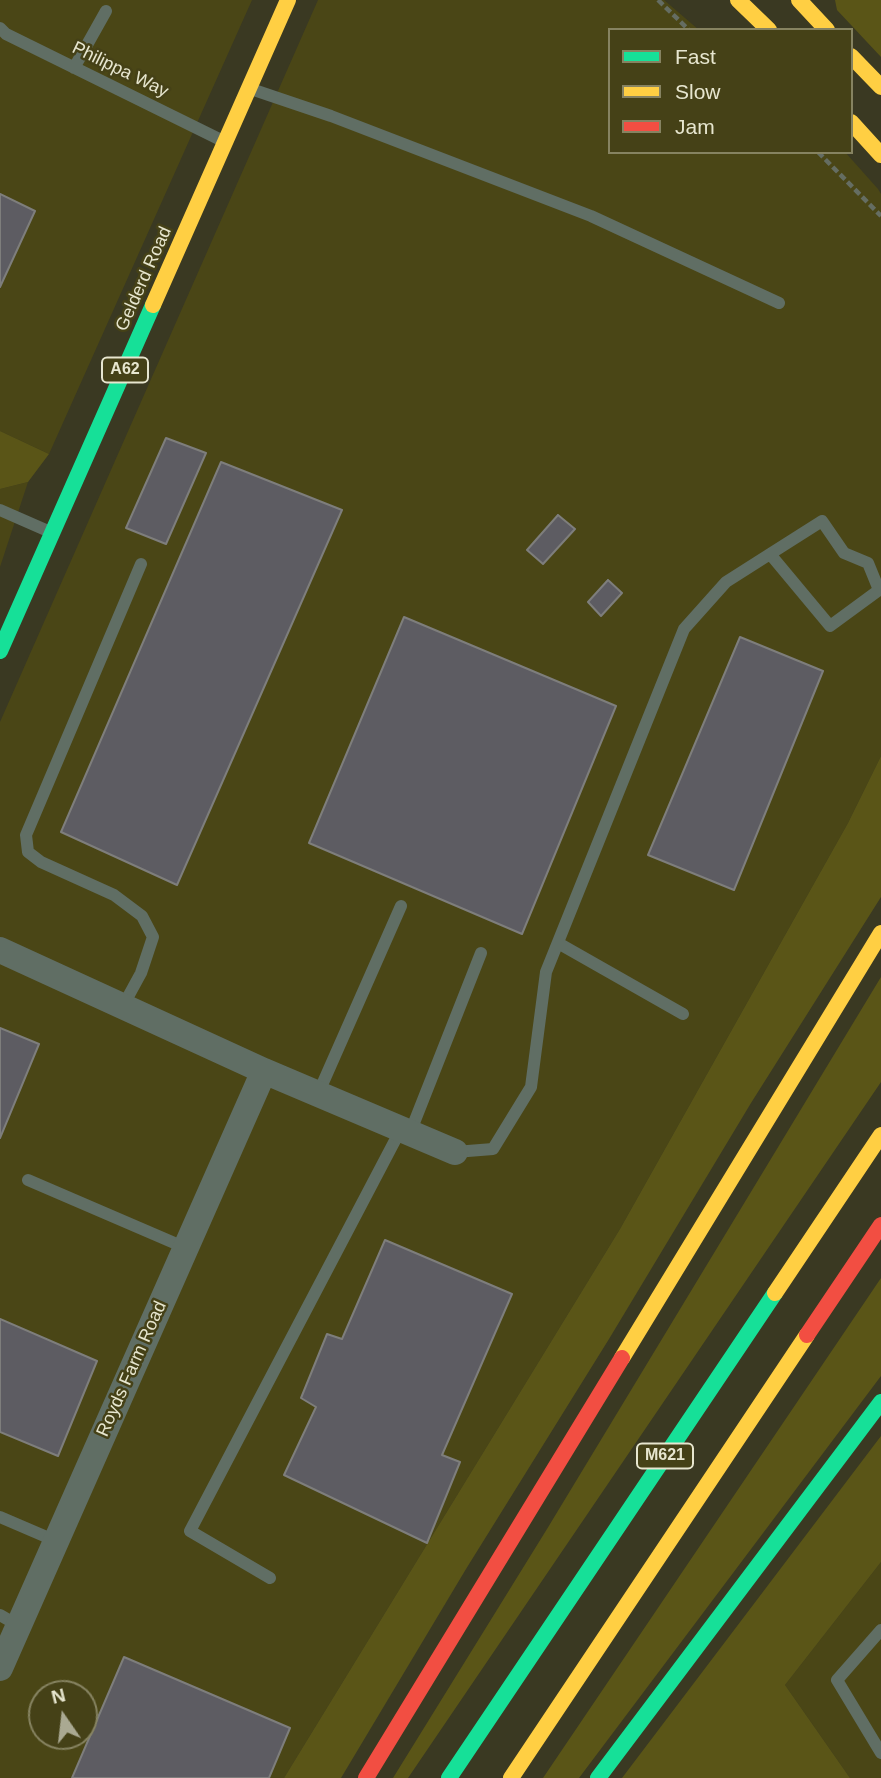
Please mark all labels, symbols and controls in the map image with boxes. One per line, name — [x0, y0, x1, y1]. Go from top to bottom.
legend — [608, 28, 853, 154]
street label: Philippa Way — [68, 37, 172, 103]
text: Fast — [675, 45, 716, 68]
text: Slow — [675, 80, 721, 103]
text: Jam — [675, 115, 715, 138]
street label: Gelderd Road — [111, 223, 177, 335]
road number: A62 — [102, 358, 148, 382]
street label: Royds Farm Road — [92, 1298, 172, 1440]
road number: M621 — [637, 1444, 693, 1468]
north arrow — [28, 1680, 98, 1750]
text: N — [49, 1684, 67, 1708]

